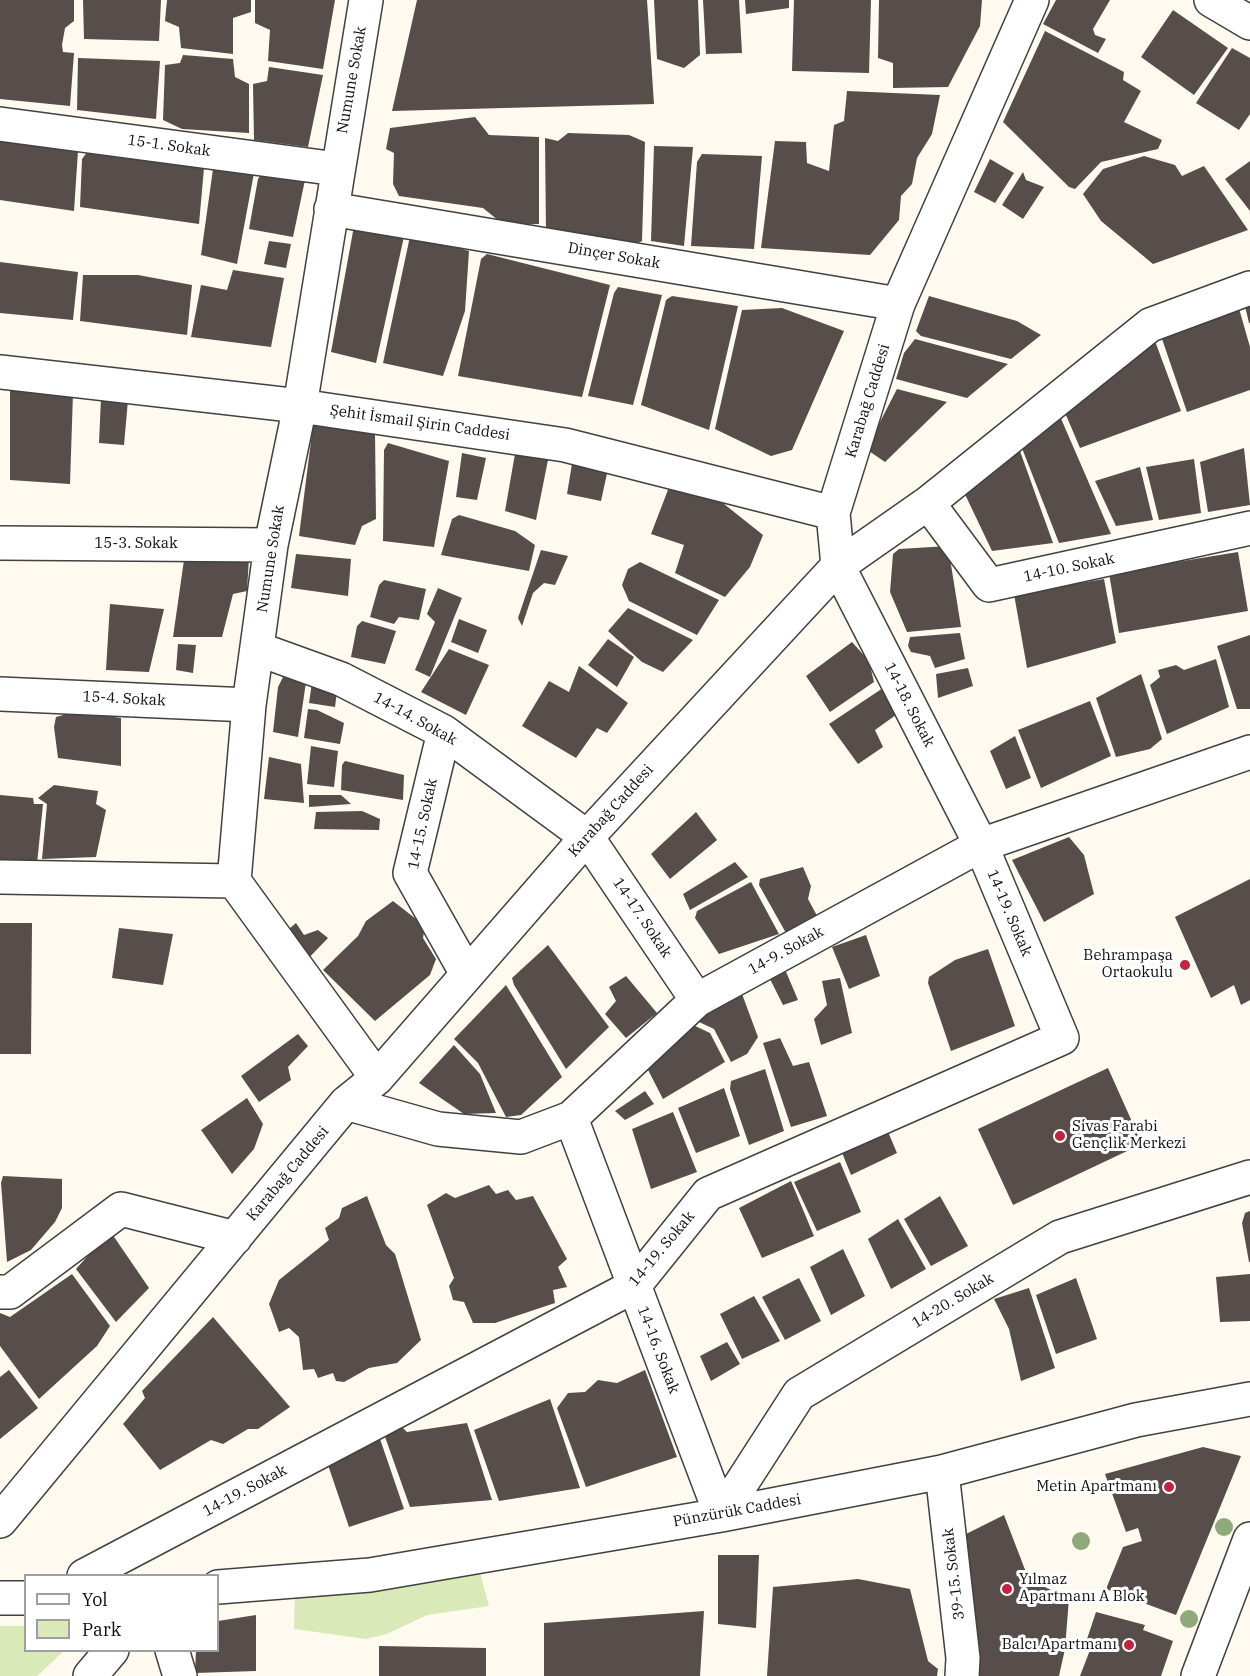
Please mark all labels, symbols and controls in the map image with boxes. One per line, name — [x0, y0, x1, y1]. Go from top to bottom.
street label: Numune Sokak — [334, 25, 370, 135]
street label: 15-1. Sokak — [126, 131, 212, 161]
street label: Dinçer Sokak — [566, 239, 662, 273]
street label: Karabağ Caddesi — [842, 342, 894, 460]
street label: Şehit İsmail Şirin Caddesi — [329, 401, 511, 445]
street label: Numune Sokak — [254, 504, 288, 614]
street label: 15-3. Sokak — [94, 535, 178, 553]
street label: 14-10. Sokak — [1022, 550, 1116, 586]
street label: 14-18. Sokak — [880, 660, 938, 750]
street label: 15-4. Sokak — [82, 688, 166, 710]
street label: 14-14. Sokak — [370, 689, 460, 749]
street label: Karabağ Caddesi — [565, 761, 657, 861]
street label: 14-15. Sokak — [405, 777, 441, 871]
street label: 14-19. Sokak — [983, 867, 1035, 959]
street label: 14-17. Sokak — [609, 875, 675, 961]
street label: 14-9. Sokak — [745, 923, 827, 979]
place label: Behrampaşa Ortaokulu — [1083, 947, 1173, 982]
marker: Behrampaşa Ortaokulu — [1178, 958, 1192, 972]
place label: Sivas Farabi Gençlik Merkezi — [1072, 1118, 1186, 1153]
street label: Karabağ Caddesi — [243, 1123, 333, 1225]
marker: Sivas Farabi Gençlik Merkezi — [1053, 1129, 1067, 1143]
street label: 14-19. Sokak — [625, 1208, 699, 1290]
street label: 14-20. Sokak — [909, 1269, 997, 1333]
street label: 14-16. Sokak — [633, 1304, 683, 1396]
street label: 14-19. Sokak — [200, 1461, 290, 1521]
place label: Metin Apartmanı — [1036, 1478, 1157, 1496]
marker: Metin Apartmanı — [1162, 1480, 1176, 1494]
street label: Pünzürük Caddesi — [672, 1491, 802, 1531]
street label: 39-15. Sokak — [939, 1527, 969, 1621]
place label: Yılmaz Apartmanı A Blok — [1019, 1571, 1145, 1606]
legend — [24, 1574, 219, 1652]
marker: Yılmaz Apartmanı A Blok — [1000, 1582, 1014, 1596]
text: Yol — [82, 1588, 108, 1611]
text: Park — [82, 1618, 121, 1641]
place label: Balcı Apartmanı — [1002, 1636, 1117, 1654]
marker: Balcı Apartmanı — [1122, 1638, 1136, 1652]

